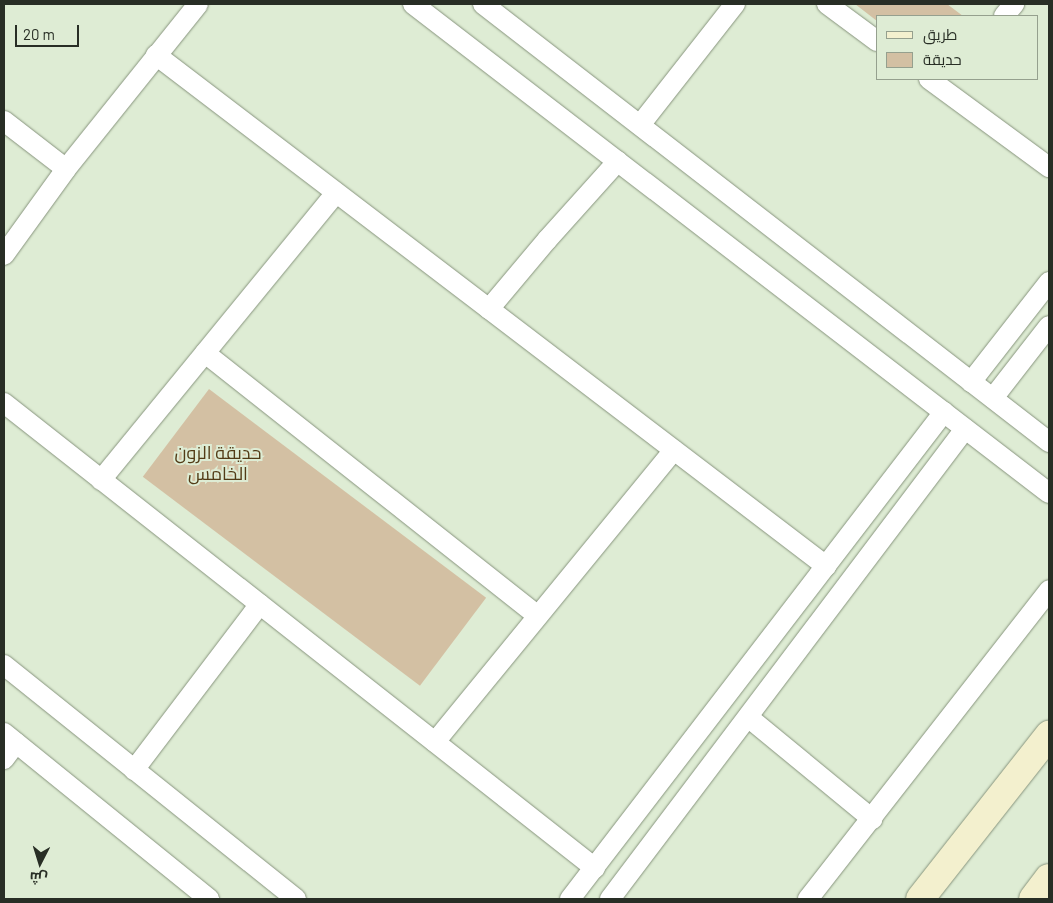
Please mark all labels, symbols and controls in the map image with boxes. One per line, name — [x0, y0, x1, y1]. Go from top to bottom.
scale bar — [18, 15, 81, 47]
legend — [876, 15, 1038, 80]
text: 20 m — [23, 25, 55, 43]
text: طريق — [923, 25, 957, 43]
text: حديقة — [923, 50, 962, 68]
park label: حديقة الزون الخامس — [175, 442, 261, 484]
north arrow — [15, 838, 65, 888]
text: ش — [29, 869, 48, 888]

